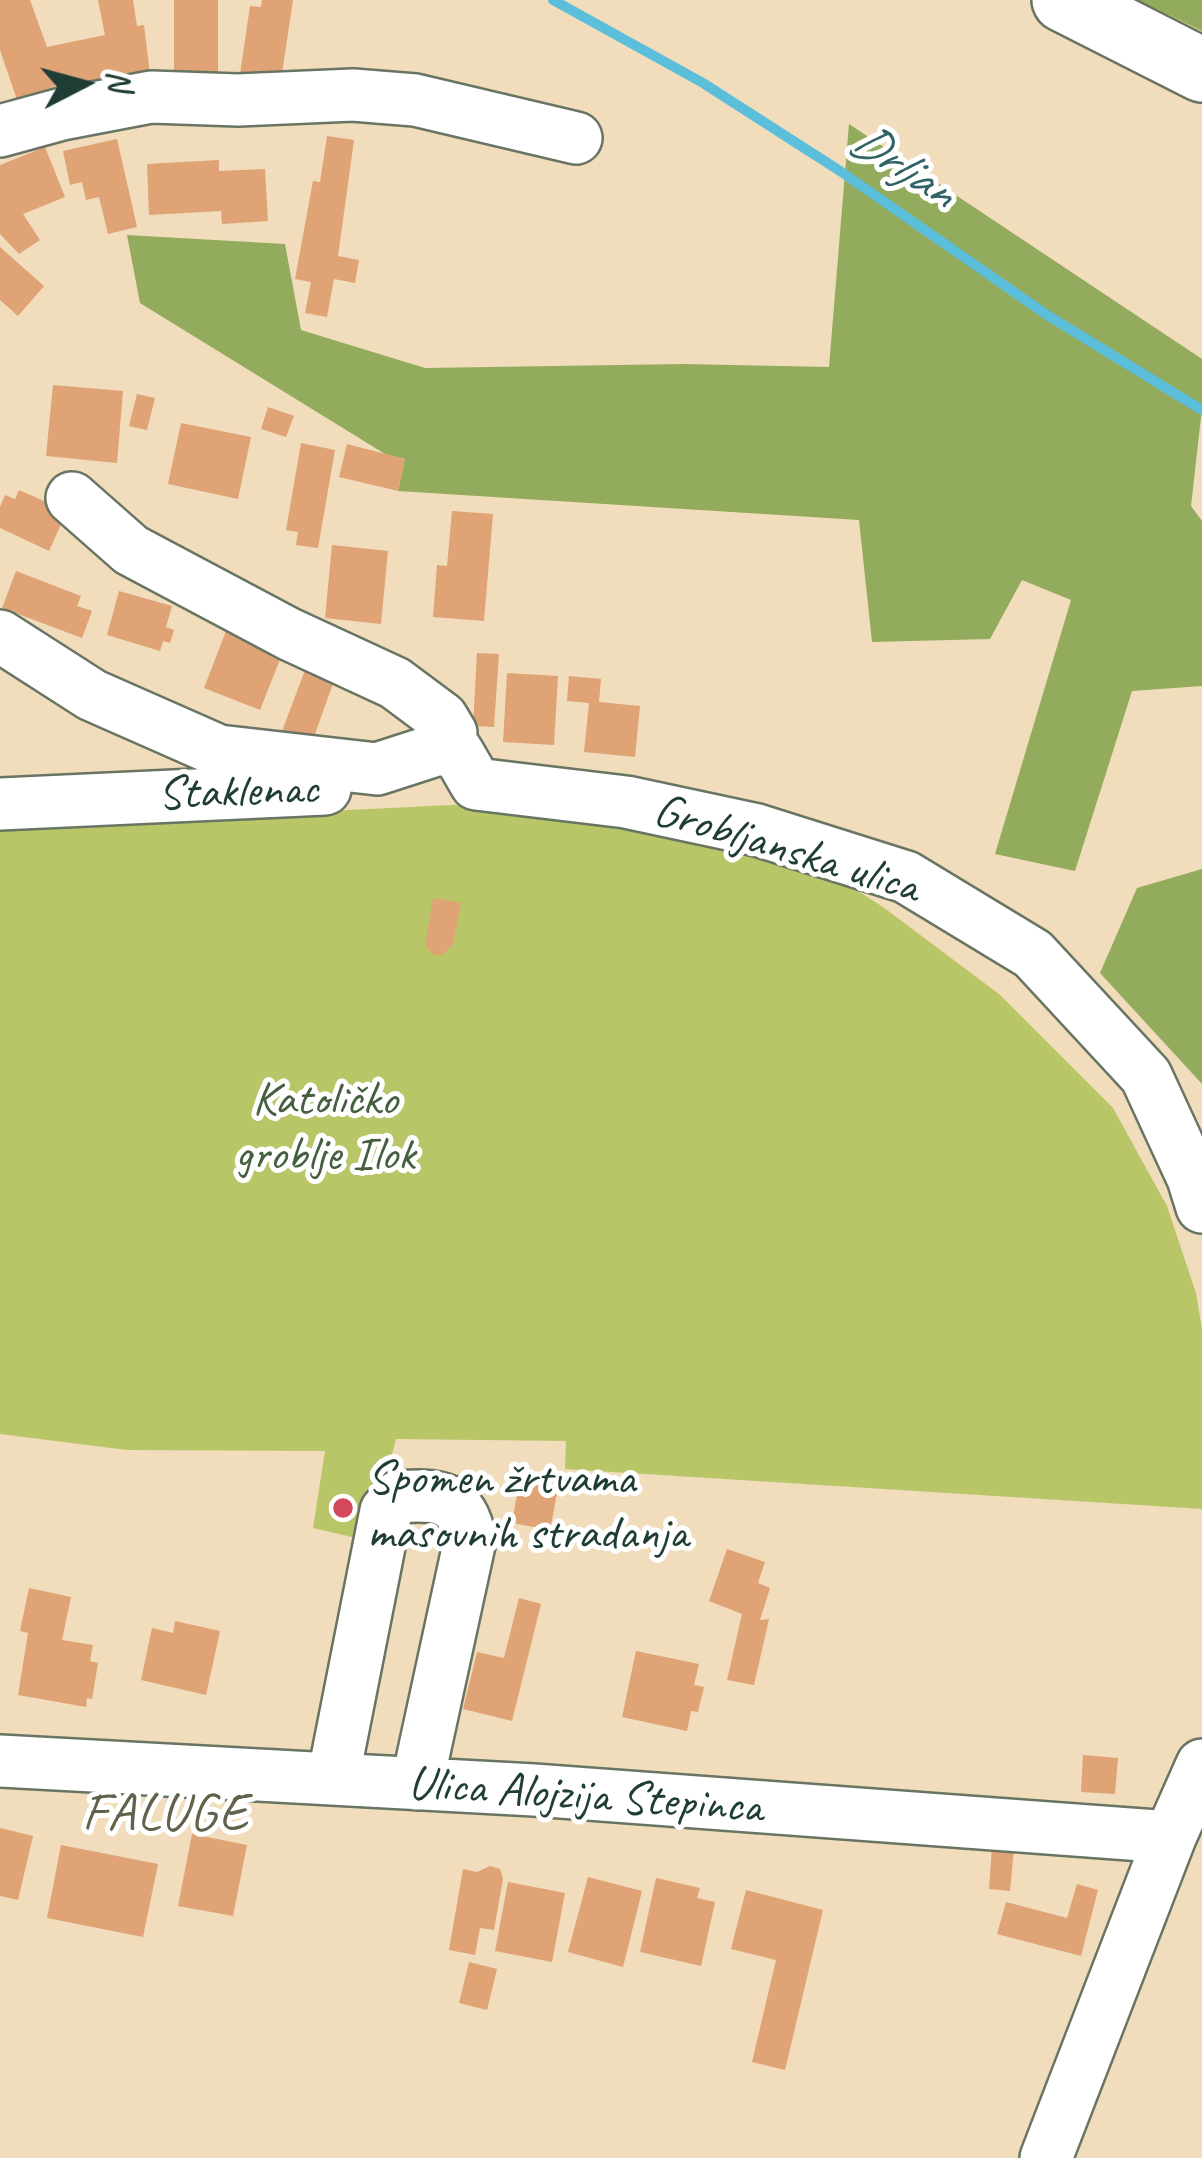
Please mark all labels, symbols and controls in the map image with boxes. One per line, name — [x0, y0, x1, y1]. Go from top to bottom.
north arrow — [24, 24, 144, 144]
text: N — [98, 68, 142, 93]
water label: Drljan — [838, 111, 966, 223]
street label: Staklenac — [157, 761, 319, 825]
street label: Grobljanska ulica — [646, 782, 926, 918]
park label: Katoličko groblje Ilok — [235, 1072, 415, 1185]
place label: Spomen žrtvama masovnih stradanja — [367, 1451, 688, 1564]
marker: Spomen žrtvama masovnih stradanja — [330, 1495, 356, 1521]
street label: Ulica Alojzija Stepinca — [406, 1756, 764, 1838]
district label: FALUGE — [81, 1783, 251, 1847]

